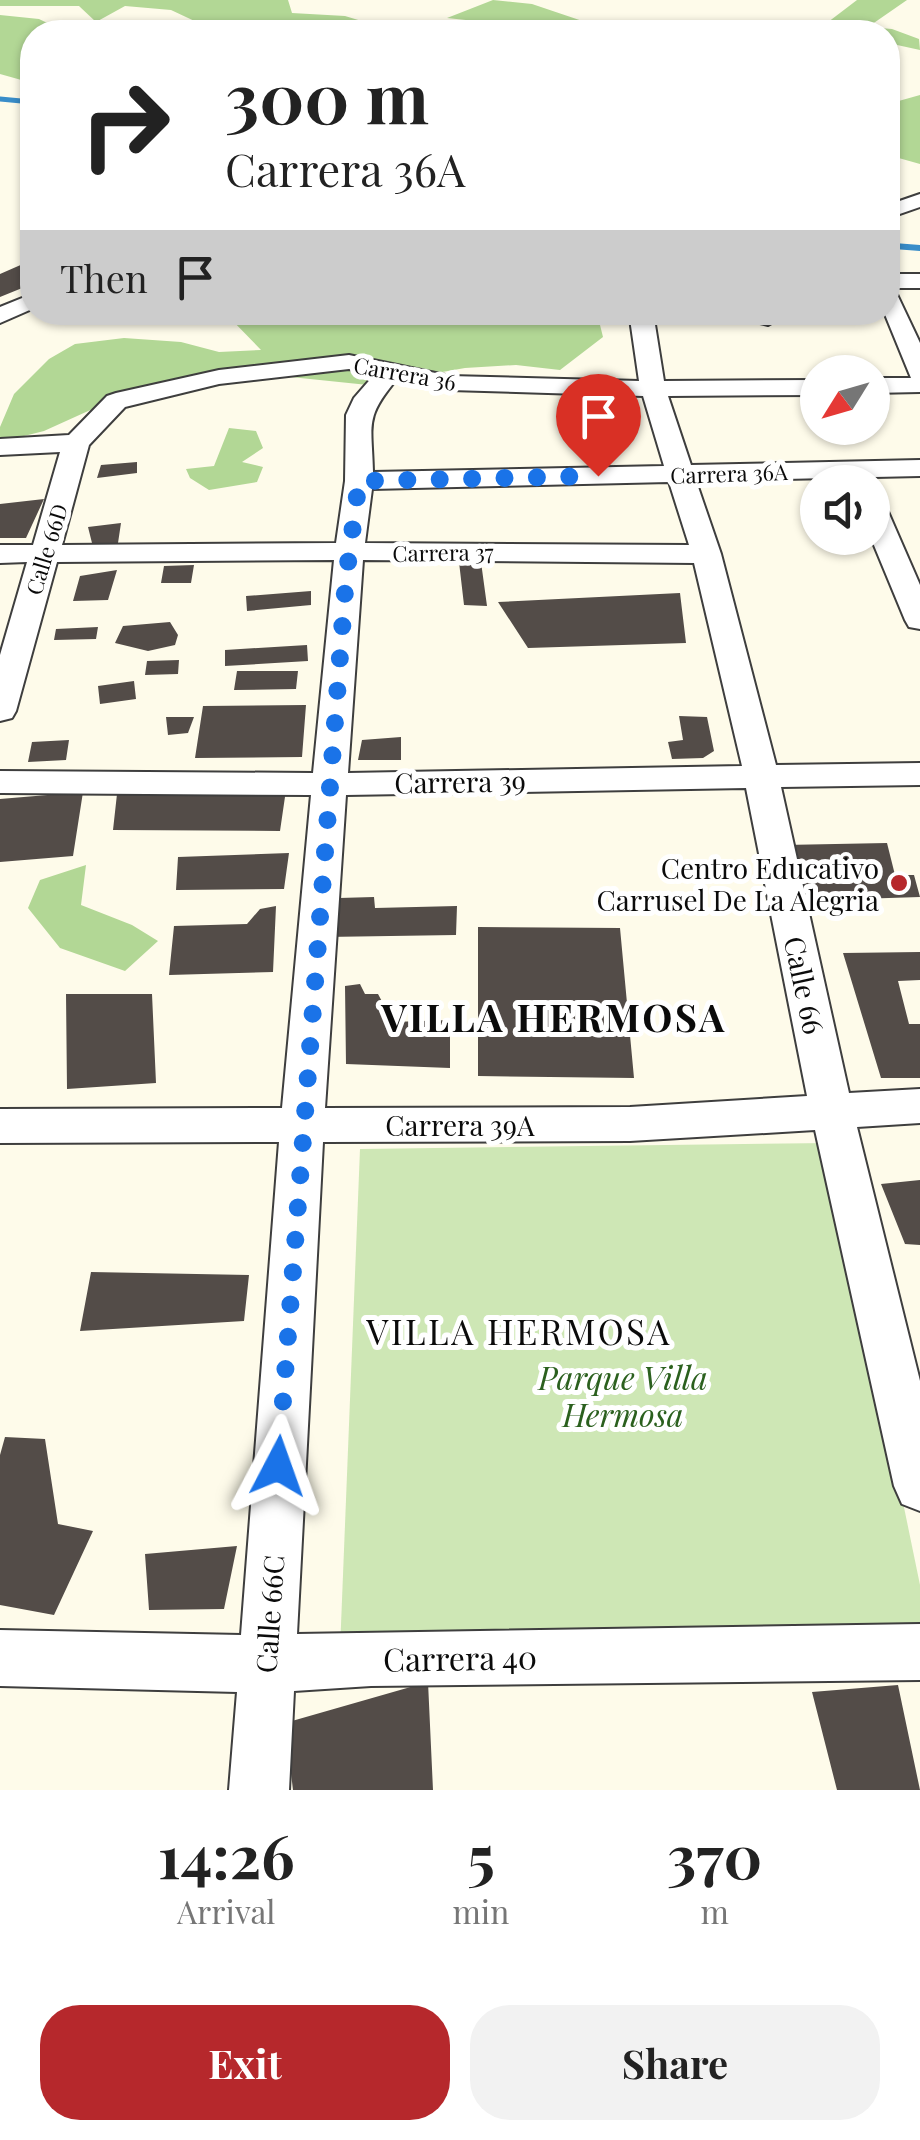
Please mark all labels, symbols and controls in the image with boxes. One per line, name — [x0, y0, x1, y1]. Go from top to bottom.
text: 300 m — [225, 48, 429, 142]
icon: right — [60, 60, 190, 190]
text: Carrera 36A — [225, 138, 465, 198]
icon: arrive — [168, 250, 223, 305]
text: Then — [60, 252, 148, 303]
street label: Carrera 36 — [351, 349, 459, 397]
north arrow — [800, 355, 890, 445]
map controls — [800, 355, 890, 555]
pin — [556, 374, 641, 477]
icon: arrive — [571, 389, 626, 444]
street label: Carrera 36A — [670, 456, 788, 490]
button: sound — [800, 465, 890, 555]
street label: Calle 66D — [18, 500, 74, 598]
street label: Carrera 37 — [392, 536, 494, 568]
street label: Carrera 39 — [394, 761, 526, 801]
place label: Centro Educativo Carrusel De La Alegria — [597, 849, 879, 918]
marker: Centro Educativo Carrusel De La Alegria — [888, 872, 910, 894]
street label: Calle 66 — [777, 933, 833, 1037]
district label: VILLA HERMOSA — [380, 991, 727, 1042]
street label: Carrera 39A — [385, 1106, 535, 1143]
district label: VILLA HERMOSA — [365, 1307, 672, 1354]
park label: Parque Villa Hermosa — [536, 1355, 708, 1435]
position arrow — [226, 1414, 330, 1518]
street label: Calle 66C — [246, 1554, 292, 1674]
street label: Carrera 40 — [383, 1634, 537, 1680]
text: 14:26 — [158, 1814, 295, 1894]
text: 5 — [467, 1814, 495, 1894]
text: 370 — [667, 1814, 762, 1894]
text: Arrival — [177, 1889, 276, 1932]
text: min — [452, 1889, 509, 1932]
text: m — [700, 1889, 729, 1932]
button: Exit — [40, 2005, 450, 2120]
button: Share — [470, 2005, 880, 2120]

